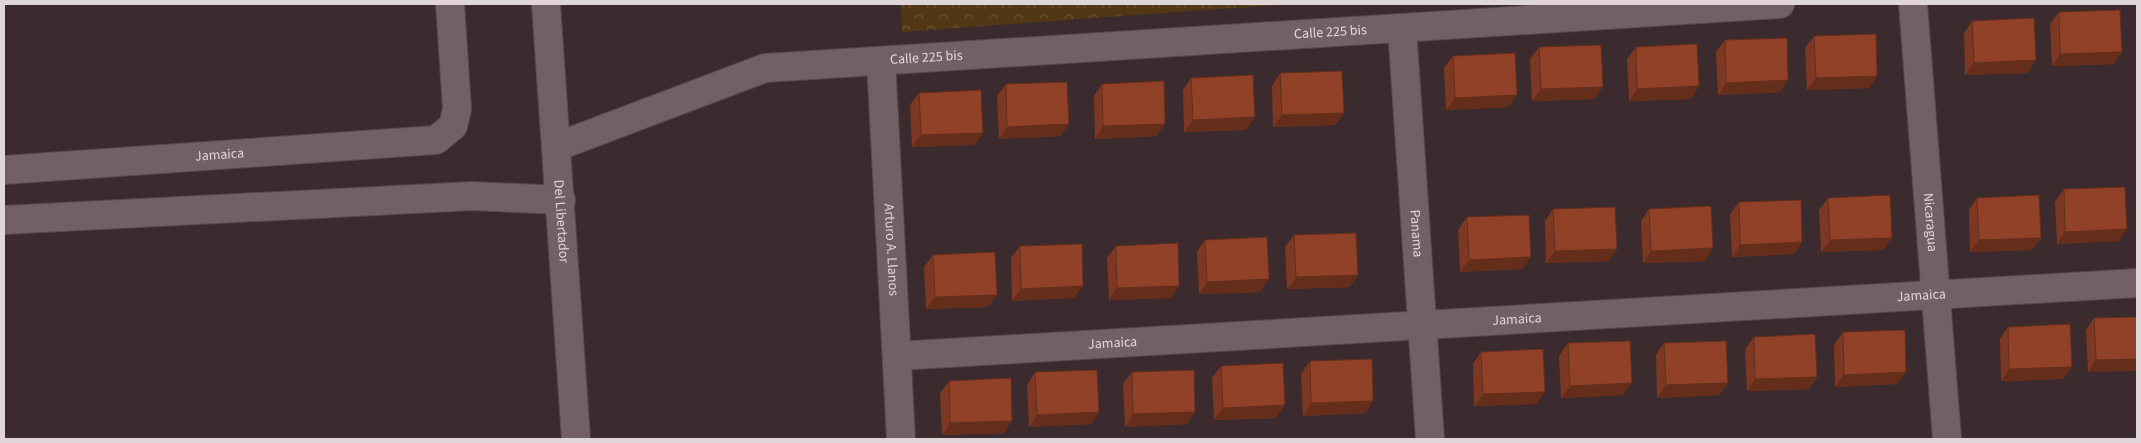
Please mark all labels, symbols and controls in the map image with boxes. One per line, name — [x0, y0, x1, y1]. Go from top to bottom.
street label: Calle 225 bis — [1293, 20, 1368, 45]
street label: Calle 225 bis — [889, 46, 963, 70]
street label: Jamaica — [194, 143, 245, 167]
street label: Del Libertador — [548, 179, 574, 264]
street label: Nicaragua — [1918, 192, 1942, 253]
street label: Arturo A. Llanos — [879, 203, 903, 297]
street label: Panama — [1404, 209, 1428, 258]
street label: Jamaica — [1896, 284, 1946, 307]
street label: Jamaica — [1492, 308, 1542, 331]
street label: Jamaica — [1087, 332, 1138, 355]

